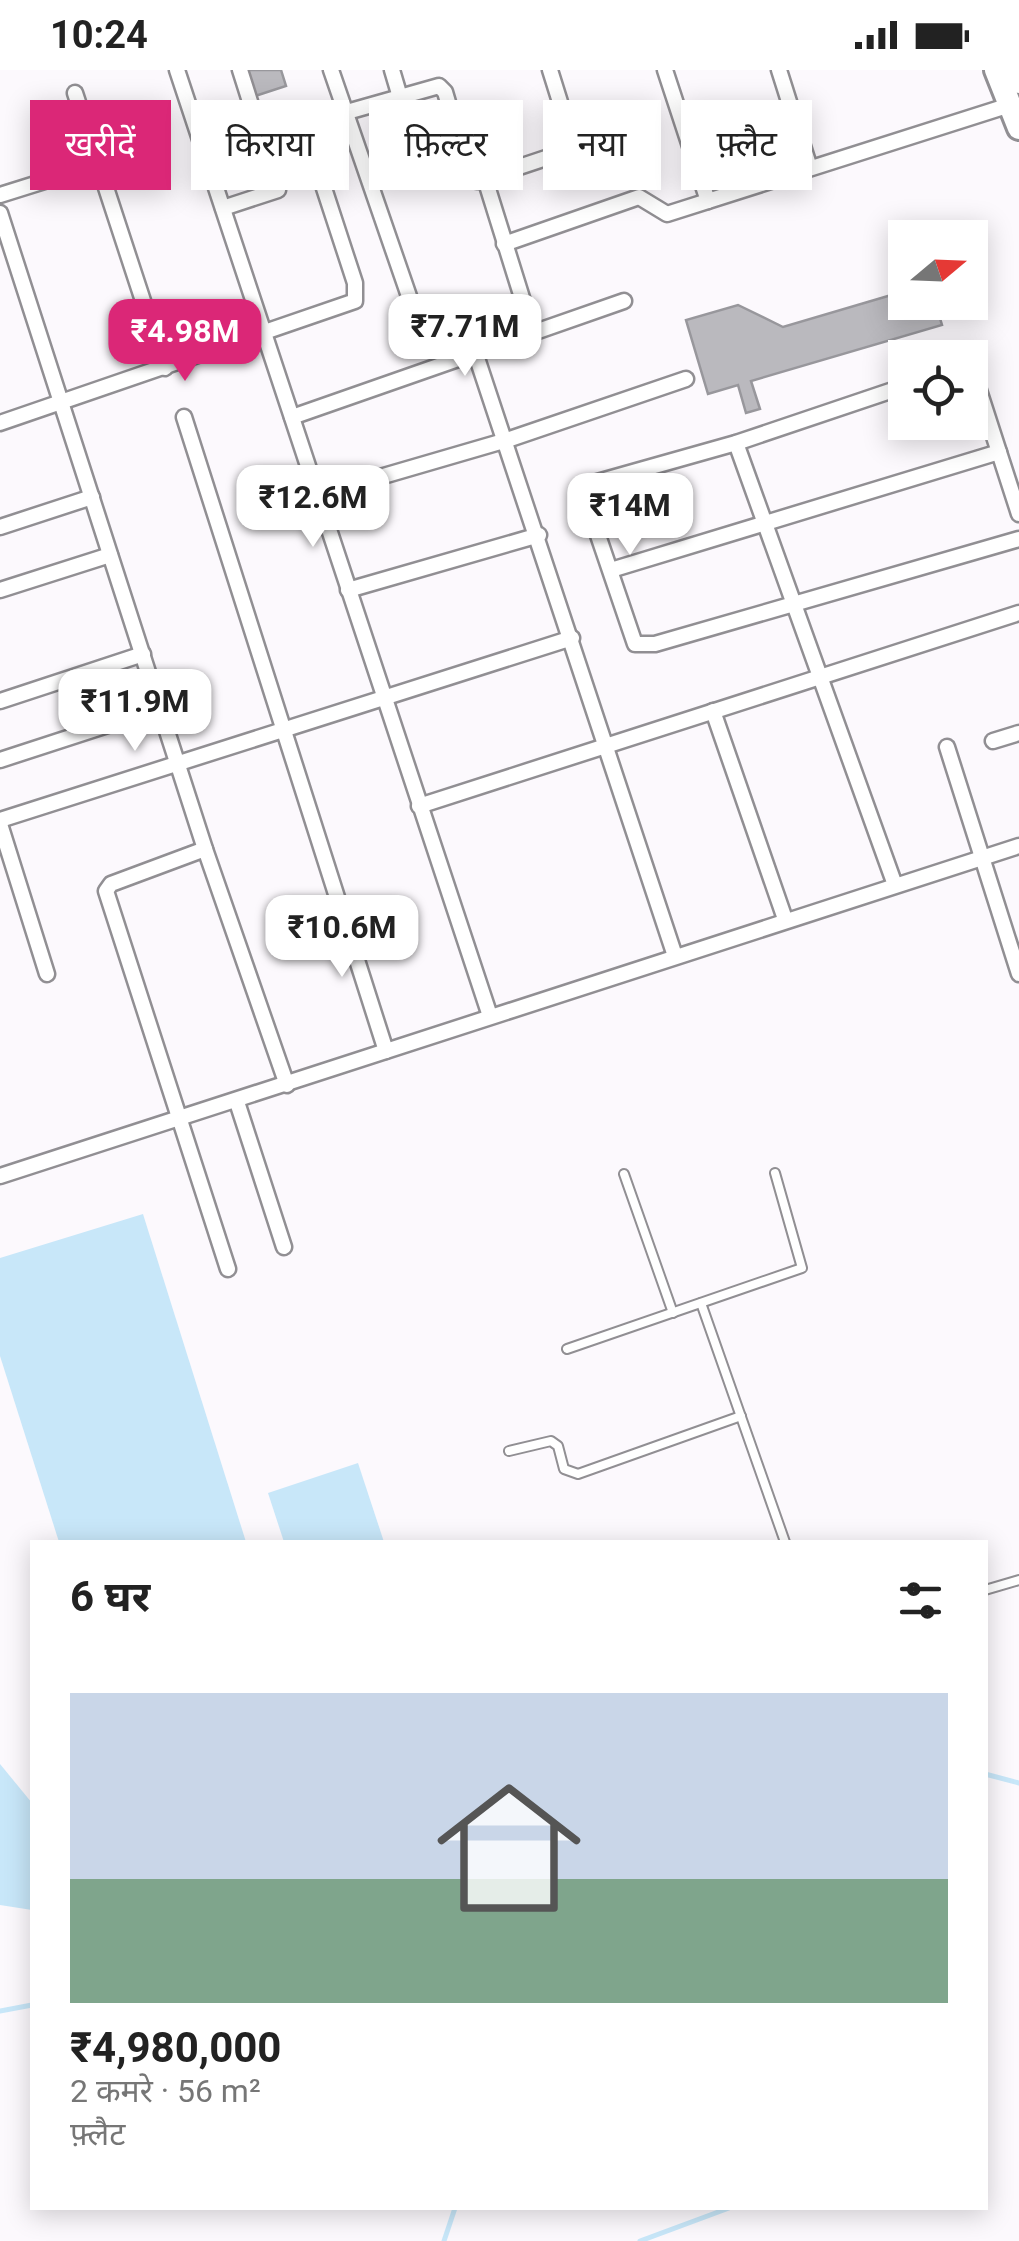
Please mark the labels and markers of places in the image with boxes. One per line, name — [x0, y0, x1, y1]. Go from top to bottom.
pin: ₹7.71M — [384, 294, 546, 379]
pin: ₹4.98M — [104, 299, 266, 384]
pin: ₹12.6M — [232, 465, 394, 550]
pin: ₹14M — [571, 473, 689, 558]
pin: ₹11.9M — [54, 669, 216, 754]
pin: ₹10.6M — [261, 895, 423, 980]

